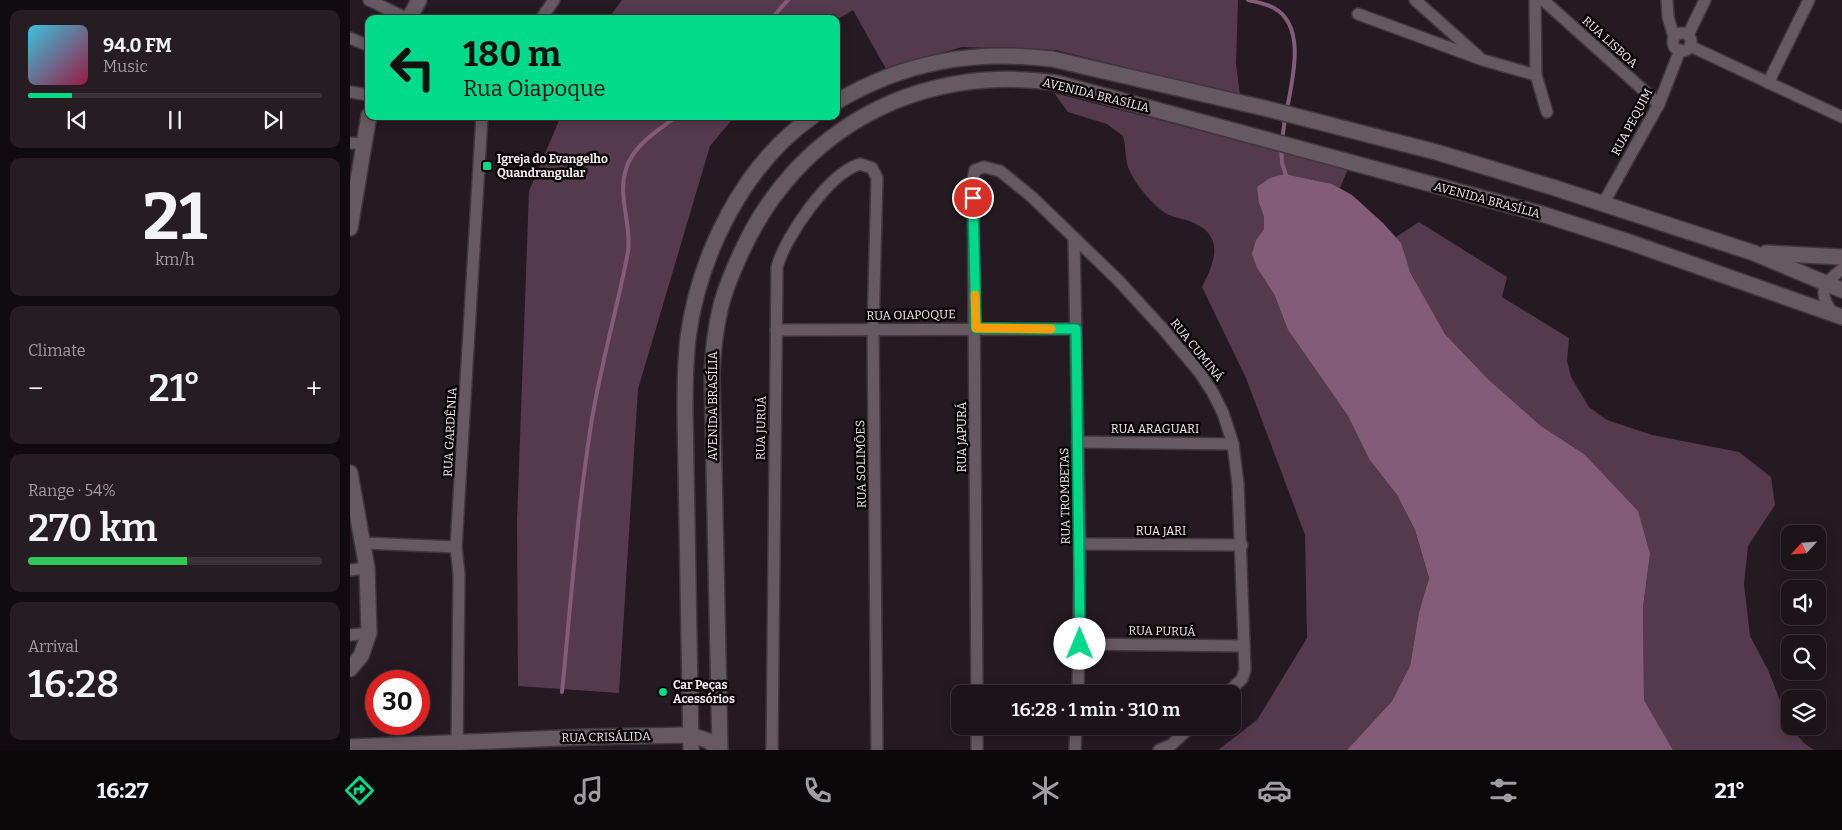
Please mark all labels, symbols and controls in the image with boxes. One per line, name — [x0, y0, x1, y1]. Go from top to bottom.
street label: RUA LISBOA — [1580, 14, 1641, 71]
text: 180 m — [463, 33, 561, 75]
text: 94.0 FM — [103, 34, 172, 57]
icon: left — [380, 35, 445, 100]
text: Music — [103, 57, 148, 76]
street label: AVENIDA BRASÍLIA — [1041, 74, 1151, 115]
text: Rua Oiapoque — [463, 75, 606, 102]
street label: RUA PEQUIM — [1608, 86, 1656, 158]
icon: previous — [63, 106, 91, 134]
icon: pause — [161, 106, 189, 134]
icon: next — [259, 106, 287, 134]
place label: Igreja do Evangelho Quandrangular — [497, 152, 608, 180]
marker: Igreja do Evangelho Quandrangular — [481, 160, 493, 172]
pin — [952, 177, 994, 219]
text: 21 — [143, 178, 207, 256]
street label: AVENIDA BRASÍLIA — [1432, 178, 1542, 221]
icon: arrive — [959, 184, 987, 212]
text: km/h — [155, 250, 195, 269]
street label: RUA OIAPOQUE — [866, 307, 956, 323]
street label: RUA CUMINÁ — [1168, 315, 1227, 384]
text: Climate — [28, 341, 86, 360]
street label: AVENIDA BRASÍLIA — [705, 351, 720, 461]
text: 21° — [149, 365, 201, 411]
text: − — [28, 372, 43, 405]
text: + — [306, 372, 322, 405]
street label: RUA GARDÊNIA — [440, 386, 459, 477]
street label: RUA JURUÁ — [752, 395, 769, 460]
street label: RUA JAPURÁ — [954, 401, 969, 472]
street label: RUA SOLIMÕES — [852, 420, 869, 508]
street label: RUA ARAGUARI — [1111, 422, 1199, 436]
street label: RUA TROMBETAS — [1057, 448, 1073, 544]
text: Range · 54% — [28, 481, 116, 500]
text: 270 km — [28, 505, 158, 551]
street label: RUA JARI — [1136, 524, 1186, 538]
north arrow — [1781, 525, 1826, 570]
map controls — [1781, 525, 1826, 735]
button: sound — [1781, 580, 1826, 625]
position arrow — [1053, 617, 1105, 669]
street label: RUA PURUÁ — [1128, 622, 1196, 639]
button: search — [1781, 635, 1826, 680]
text: Arrival — [28, 637, 79, 656]
text: 16:28 — [28, 661, 119, 707]
speed limit sign: 30 — [365, 670, 430, 735]
place label: Car Peças Acessórios — [673, 678, 735, 706]
marker: Car Peças Acessórios — [657, 686, 669, 698]
button: layers — [1781, 690, 1826, 735]
text: 16:28 · 1 min · 310 m — [1012, 698, 1180, 721]
street label: RUA CRISÁLIDA — [561, 728, 651, 745]
icon: directions — [342, 773, 377, 808]
icon: music — [571, 773, 606, 808]
icon: phone — [800, 773, 835, 808]
icon: climate — [1028, 773, 1063, 808]
icon: car — [1257, 773, 1292, 808]
icon: filters — [1486, 773, 1521, 808]
text: 16:27 — [97, 777, 149, 804]
text: 21° — [1714, 777, 1745, 804]

